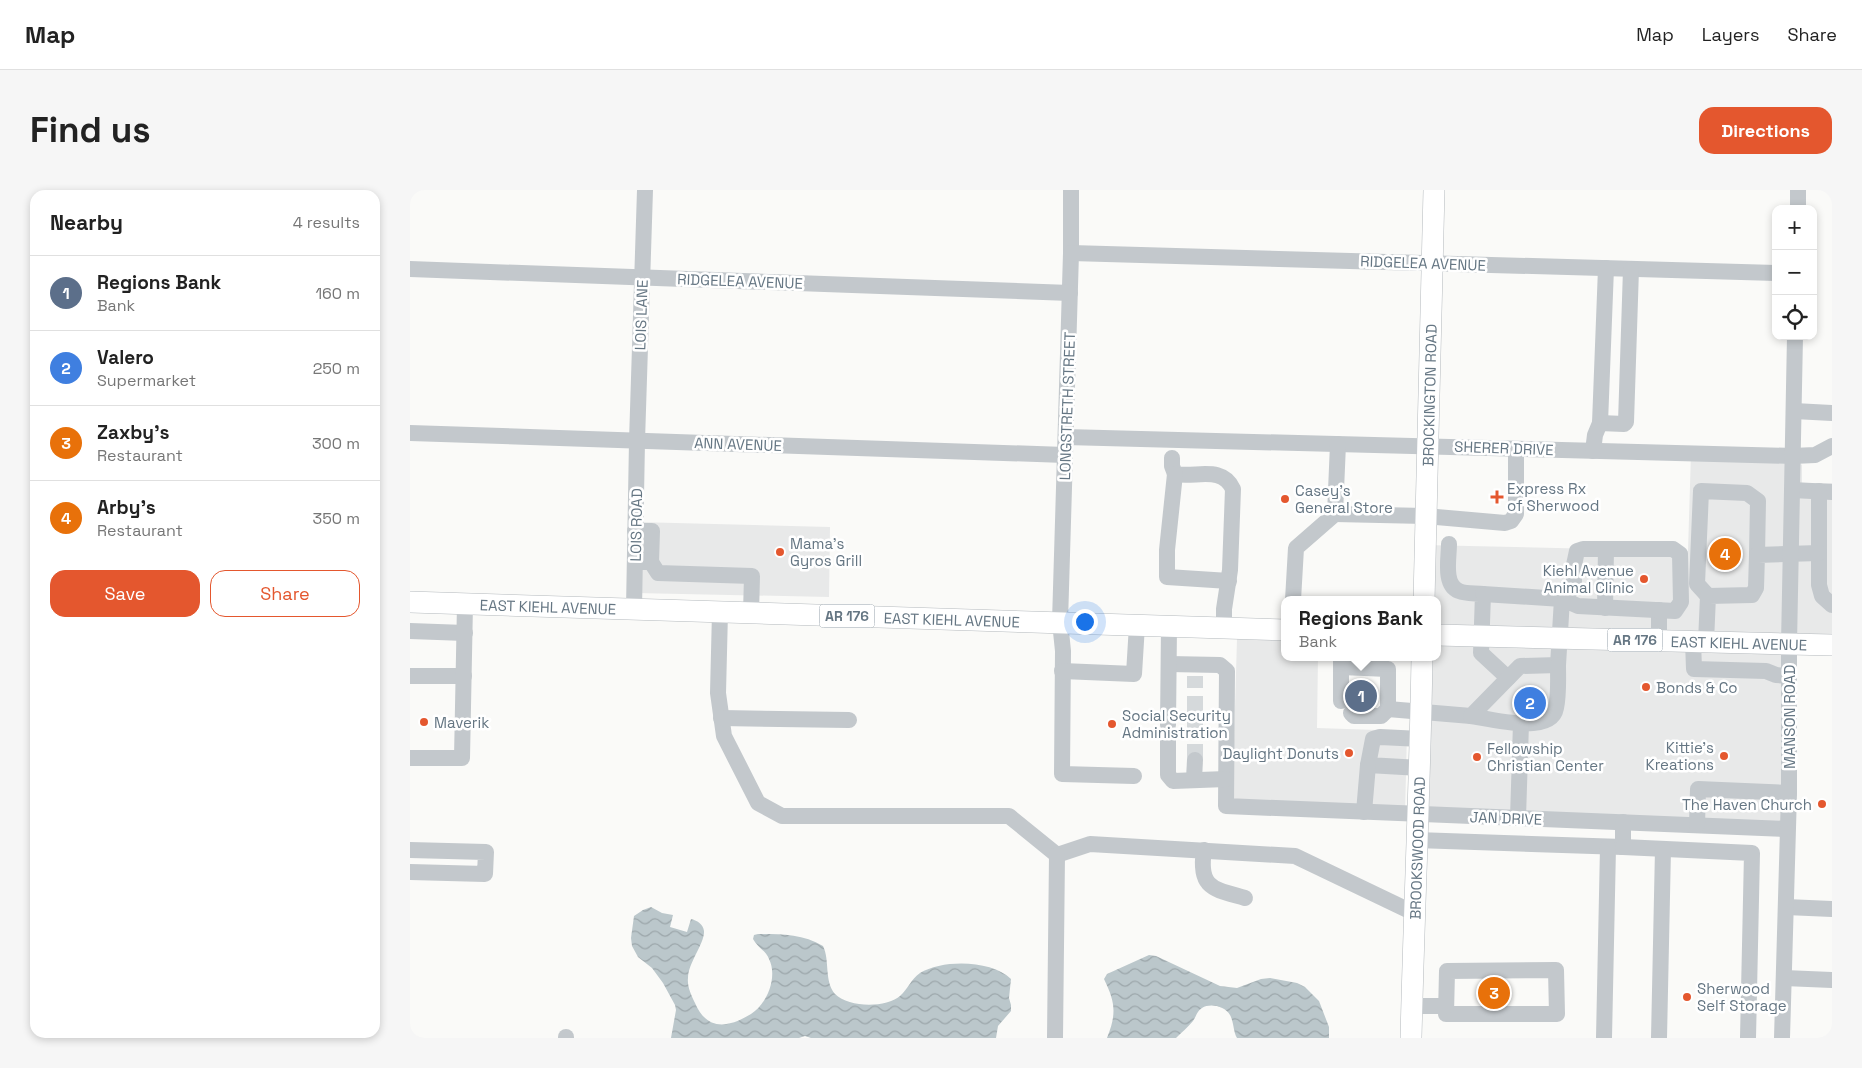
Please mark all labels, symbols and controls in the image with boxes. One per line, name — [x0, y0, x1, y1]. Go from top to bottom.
text: Map — [25, 19, 75, 50]
text: Map — [1636, 23, 1674, 46]
text: Layers — [1702, 23, 1759, 46]
text: Share — [1787, 23, 1837, 46]
button: Directions — [1699, 107, 1832, 154]
text: Find us — [30, 108, 151, 152]
map controls — [1772, 205, 1817, 340]
button: + — [1772, 205, 1817, 250]
text: Nearby — [50, 209, 123, 236]
text: 4 results — [293, 212, 360, 233]
button: − — [1772, 250, 1817, 295]
street label: RIDGELEA AVENUE — [1360, 251, 1486, 275]
street label: RIDGELEA AVENUE — [677, 269, 803, 293]
text: Regions Bank — [97, 270, 221, 295]
street label: LOIS LANE — [630, 279, 652, 351]
text: 1 — [62, 283, 70, 304]
text: 160 m — [315, 283, 360, 304]
text: Bank — [97, 295, 135, 316]
button: locate — [1772, 295, 1817, 340]
street label: BROCKINGTON ROAD — [1418, 324, 1440, 466]
street label: LONGSTRETH STREET — [1055, 331, 1079, 481]
text: Valero — [97, 345, 154, 370]
text: 2 — [61, 358, 71, 379]
text: 250 m — [313, 358, 360, 379]
text: Supermarket — [97, 370, 196, 391]
text: Zaxby's — [97, 420, 169, 445]
text: 3 — [61, 433, 71, 454]
text: 300 m — [312, 433, 360, 454]
street label: ANN AVENUE — [694, 433, 782, 455]
street label: SHERER DRIVE — [1454, 437, 1554, 459]
text: Restaurant — [97, 445, 183, 466]
place label: Express Rx of Sherwood — [1507, 479, 1599, 515]
place label: Casey's General Store — [1295, 481, 1393, 517]
street label: LOIS ROAD — [626, 488, 646, 562]
marker: Express Rx of Sherwood — [1491, 491, 1503, 503]
marker: Casey's General Store — [1279, 493, 1291, 505]
text: Arby's — [97, 495, 156, 520]
text: 4 — [61, 508, 71, 529]
text: 350 m — [313, 508, 360, 529]
text: Restaurant — [97, 520, 183, 541]
place label: Mama's Gyros Grill — [790, 534, 862, 570]
pin: 4 — [1709, 535, 1741, 573]
marker: Mama's Gyros Grill — [774, 546, 786, 558]
place label: Kiehl Avenue Animal Clinic — [1543, 561, 1634, 597]
button: Save — [50, 570, 200, 617]
button: Share — [210, 570, 360, 617]
marker: Kiehl Avenue Animal Clinic — [1638, 573, 1650, 585]
street label: EAST KIEHL AVENUE — [479, 595, 616, 618]
popup — [1281, 596, 1441, 661]
road number: AR 176 — [820, 604, 874, 628]
text: Regions Bank — [1299, 606, 1423, 631]
street label: EAST KIEHL AVENUE — [883, 608, 1020, 631]
your location — [1072, 609, 1098, 635]
road number: AR 176 — [1608, 628, 1662, 652]
text: Bank — [1299, 631, 1337, 652]
street label: EAST KIEHL AVENUE — [1671, 631, 1807, 654]
street label: MANSON ROAD — [1780, 665, 1799, 769]
pin: 1 — [1345, 677, 1377, 715]
place label: Bonds & Co — [1656, 678, 1738, 697]
marker: Bonds & Co — [1640, 681, 1652, 693]
pin: 2 — [1514, 684, 1546, 722]
place label: Social Security Administration — [1122, 706, 1231, 742]
place label: Maverik — [434, 713, 489, 732]
marker: Maverik — [418, 716, 430, 728]
marker: Social Security Administration — [1106, 718, 1118, 730]
place label: Kittie's Kreations — [1645, 738, 1714, 774]
place label: Fellowship Christian Center — [1487, 739, 1604, 775]
place label: Daylight Donuts — [1222, 744, 1339, 763]
marker: Daylight Donuts — [1343, 747, 1355, 759]
marker: Kittie's Kreations — [1718, 750, 1730, 762]
marker: Fellowship Christian Center — [1471, 751, 1483, 763]
street label: BROOKSWOOD ROAD — [1405, 776, 1429, 920]
place label: The Haven Church — [1682, 795, 1812, 814]
marker: The Haven Church — [1816, 798, 1828, 810]
street label: JAN DRIVE — [1469, 807, 1543, 829]
pin: 3 — [1478, 974, 1510, 1012]
place label: Sherwood Self Storage — [1697, 979, 1787, 1015]
marker: Sherwood Self Storage — [1681, 991, 1693, 1003]

